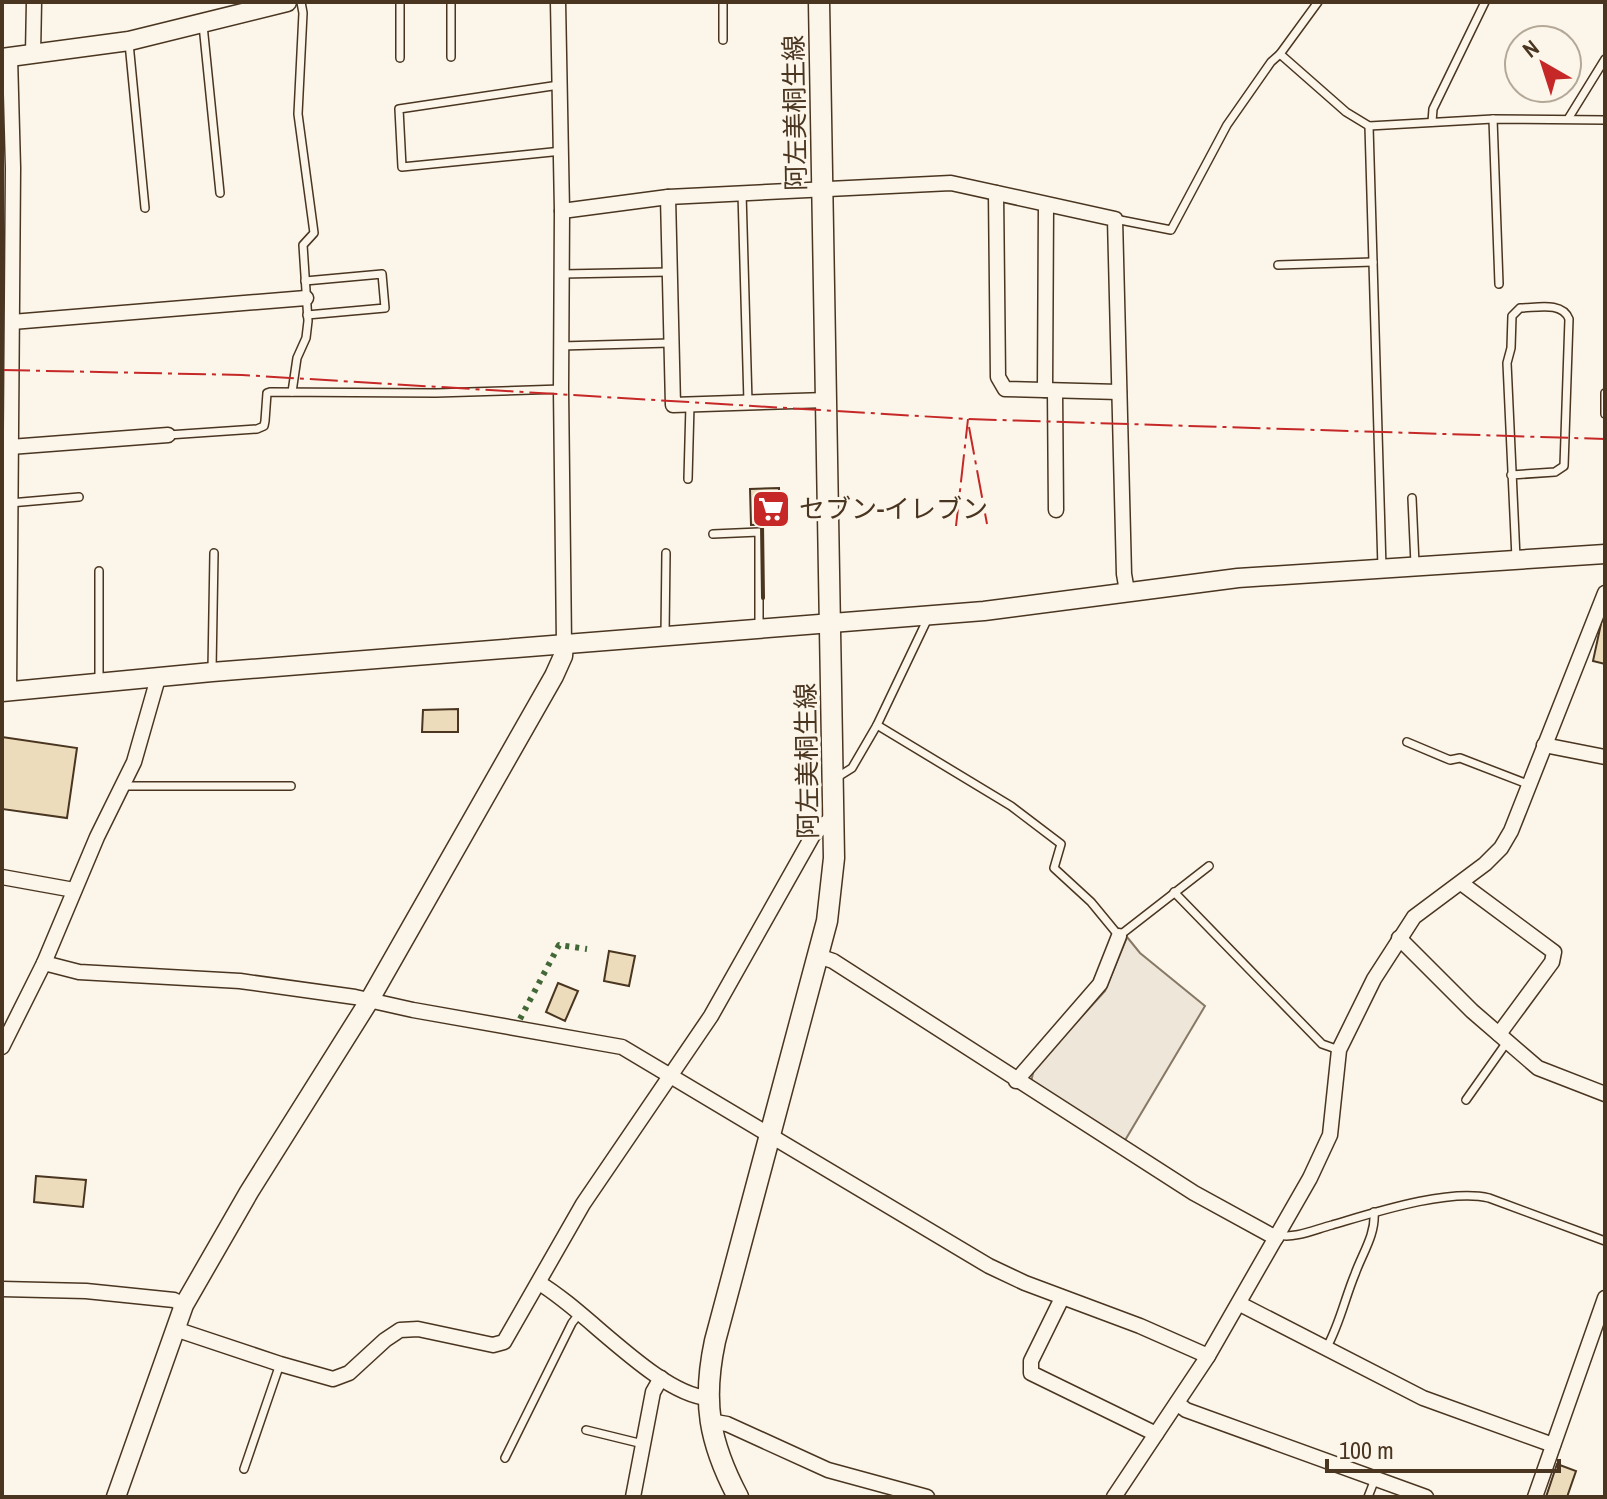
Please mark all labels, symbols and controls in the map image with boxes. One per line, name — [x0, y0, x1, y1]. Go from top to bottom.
north arrow — [1503, 24, 1583, 104]
text: N — [1516, 33, 1545, 64]
street label: 阿左美桐生線 — [776, 35, 813, 191]
supermarket icon: セブン-イレブン — [750, 488, 792, 530]
place label: セブン-イレブン — [799, 491, 988, 526]
street label: 阿左美桐生線 — [788, 683, 825, 839]
scale bar — [1327, 1423, 1559, 1473]
text: 100 m — [1339, 1434, 1394, 1466]

